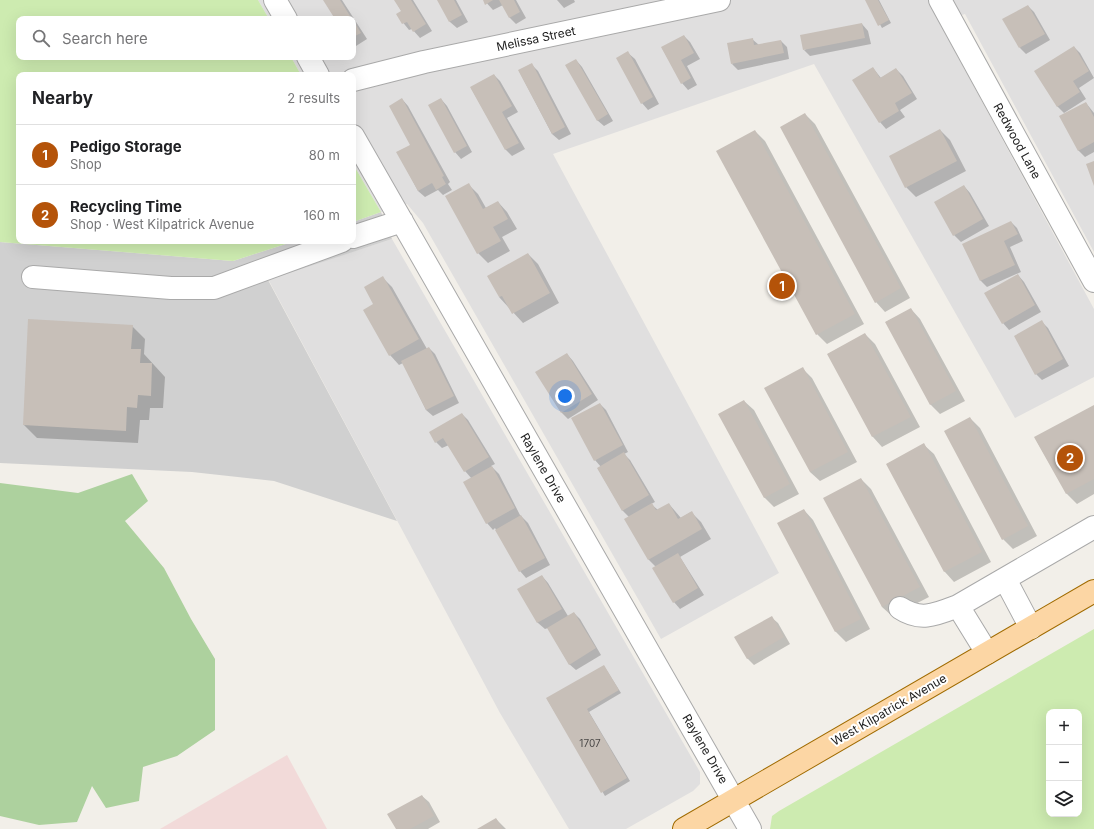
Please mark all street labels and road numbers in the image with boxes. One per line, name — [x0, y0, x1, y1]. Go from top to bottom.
street label: Melissa Street — [495, 23, 577, 54]
street label: Redwood Lane — [990, 100, 1044, 181]
street label: Raylene Drive — [517, 430, 569, 505]
street label: West Kilpatrick Avenue — [828, 670, 949, 749]
street label: Raylene Drive — [679, 711, 731, 786]

